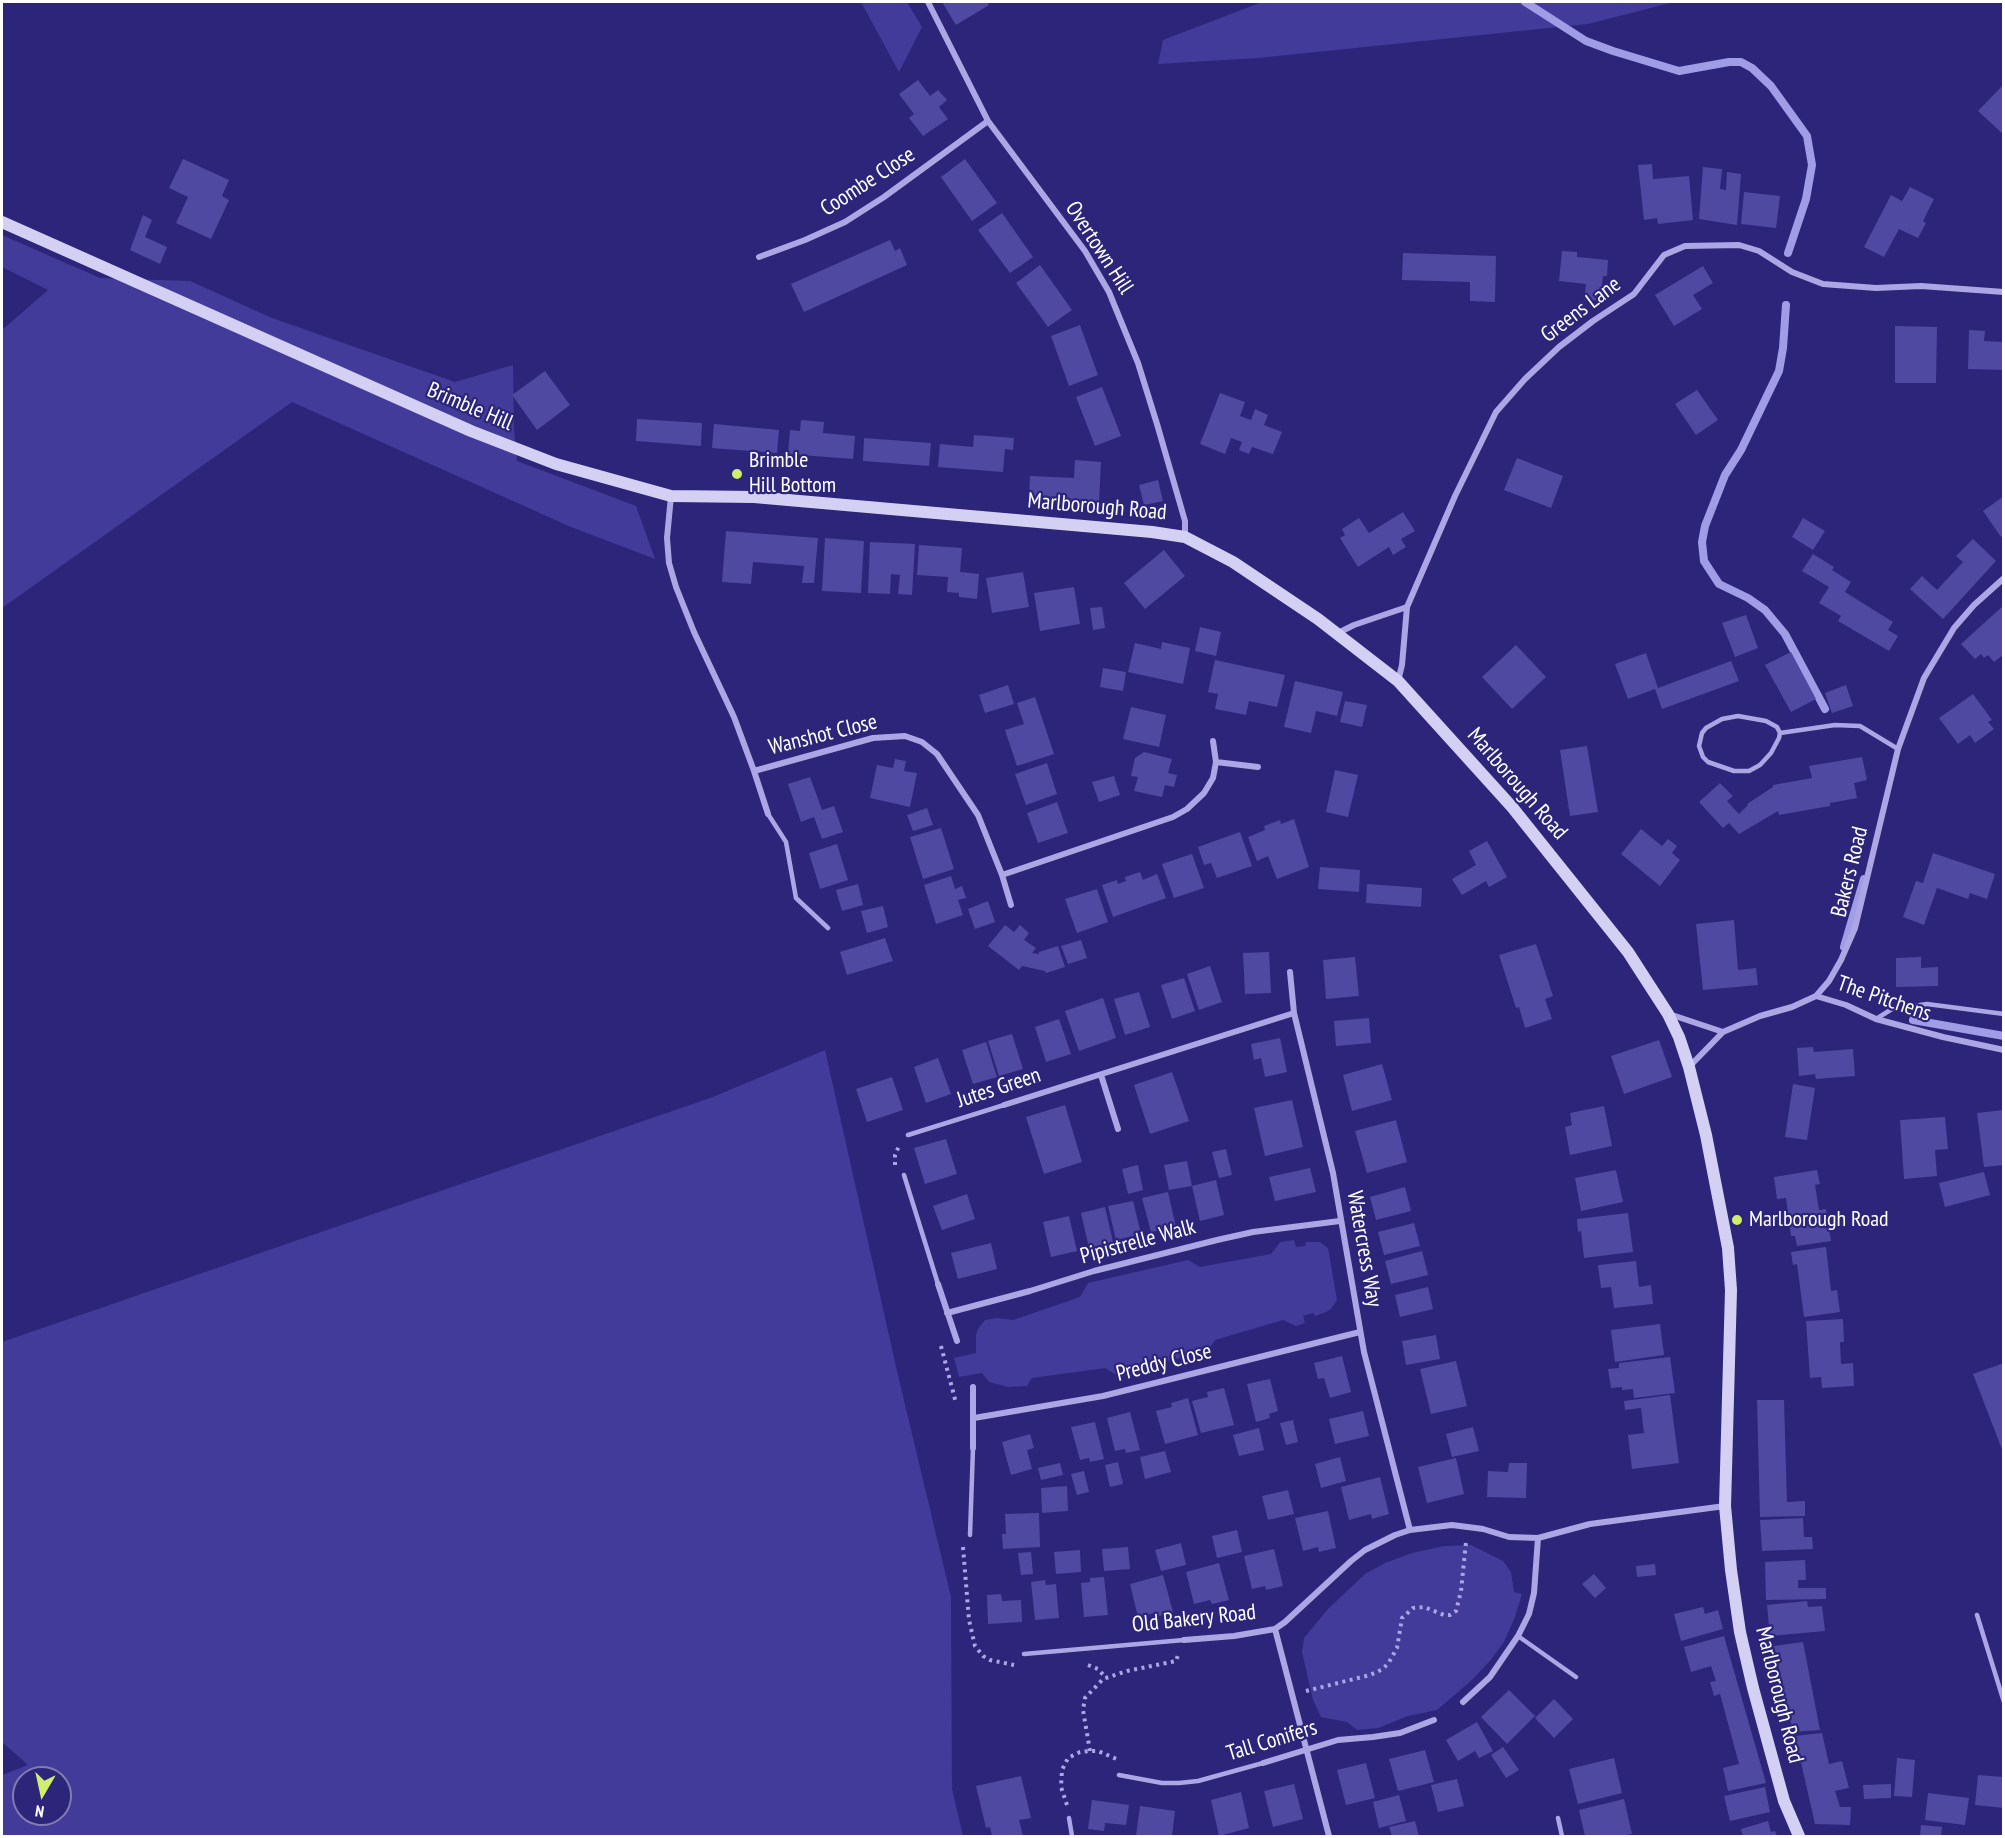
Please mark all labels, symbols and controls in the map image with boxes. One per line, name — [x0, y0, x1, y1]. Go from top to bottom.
street label: Coombe Close — [816, 142, 920, 222]
street label: Overtown Hill — [1059, 197, 1139, 299]
street label: Greens Lane — [1536, 271, 1626, 349]
street label: Brimble Hill — [423, 377, 517, 437]
place label: Brimble Hill Bottom — [749, 448, 836, 500]
marker: Brimble Hill Bottom — [730, 467, 744, 481]
street label: Marlborough Road — [1026, 488, 1168, 526]
street label: Wanshot Close — [766, 709, 880, 761]
street label: Marlborough Road — [1461, 723, 1573, 845]
street label: Bakers Road — [1826, 824, 1874, 920]
street label: The Pitchens — [1834, 971, 1934, 1027]
street label: Jutes Green — [954, 1062, 1044, 1114]
street label: Watercress Way — [1341, 1189, 1387, 1309]
place label: Marlborough Road — [1749, 1207, 1888, 1233]
marker: Marlborough Road — [1730, 1213, 1744, 1227]
street label: Pipistrelle Walk — [1078, 1214, 1198, 1270]
street label: Preddy Close — [1113, 1338, 1215, 1388]
street label: Old Bakery Road — [1131, 1599, 1257, 1639]
street label: Marlborough Road — [1749, 1624, 1809, 1766]
street label: Tall Conifers — [1224, 1715, 1320, 1767]
north arrow — [12, 1766, 72, 1826]
text: N — [34, 1801, 45, 1822]

